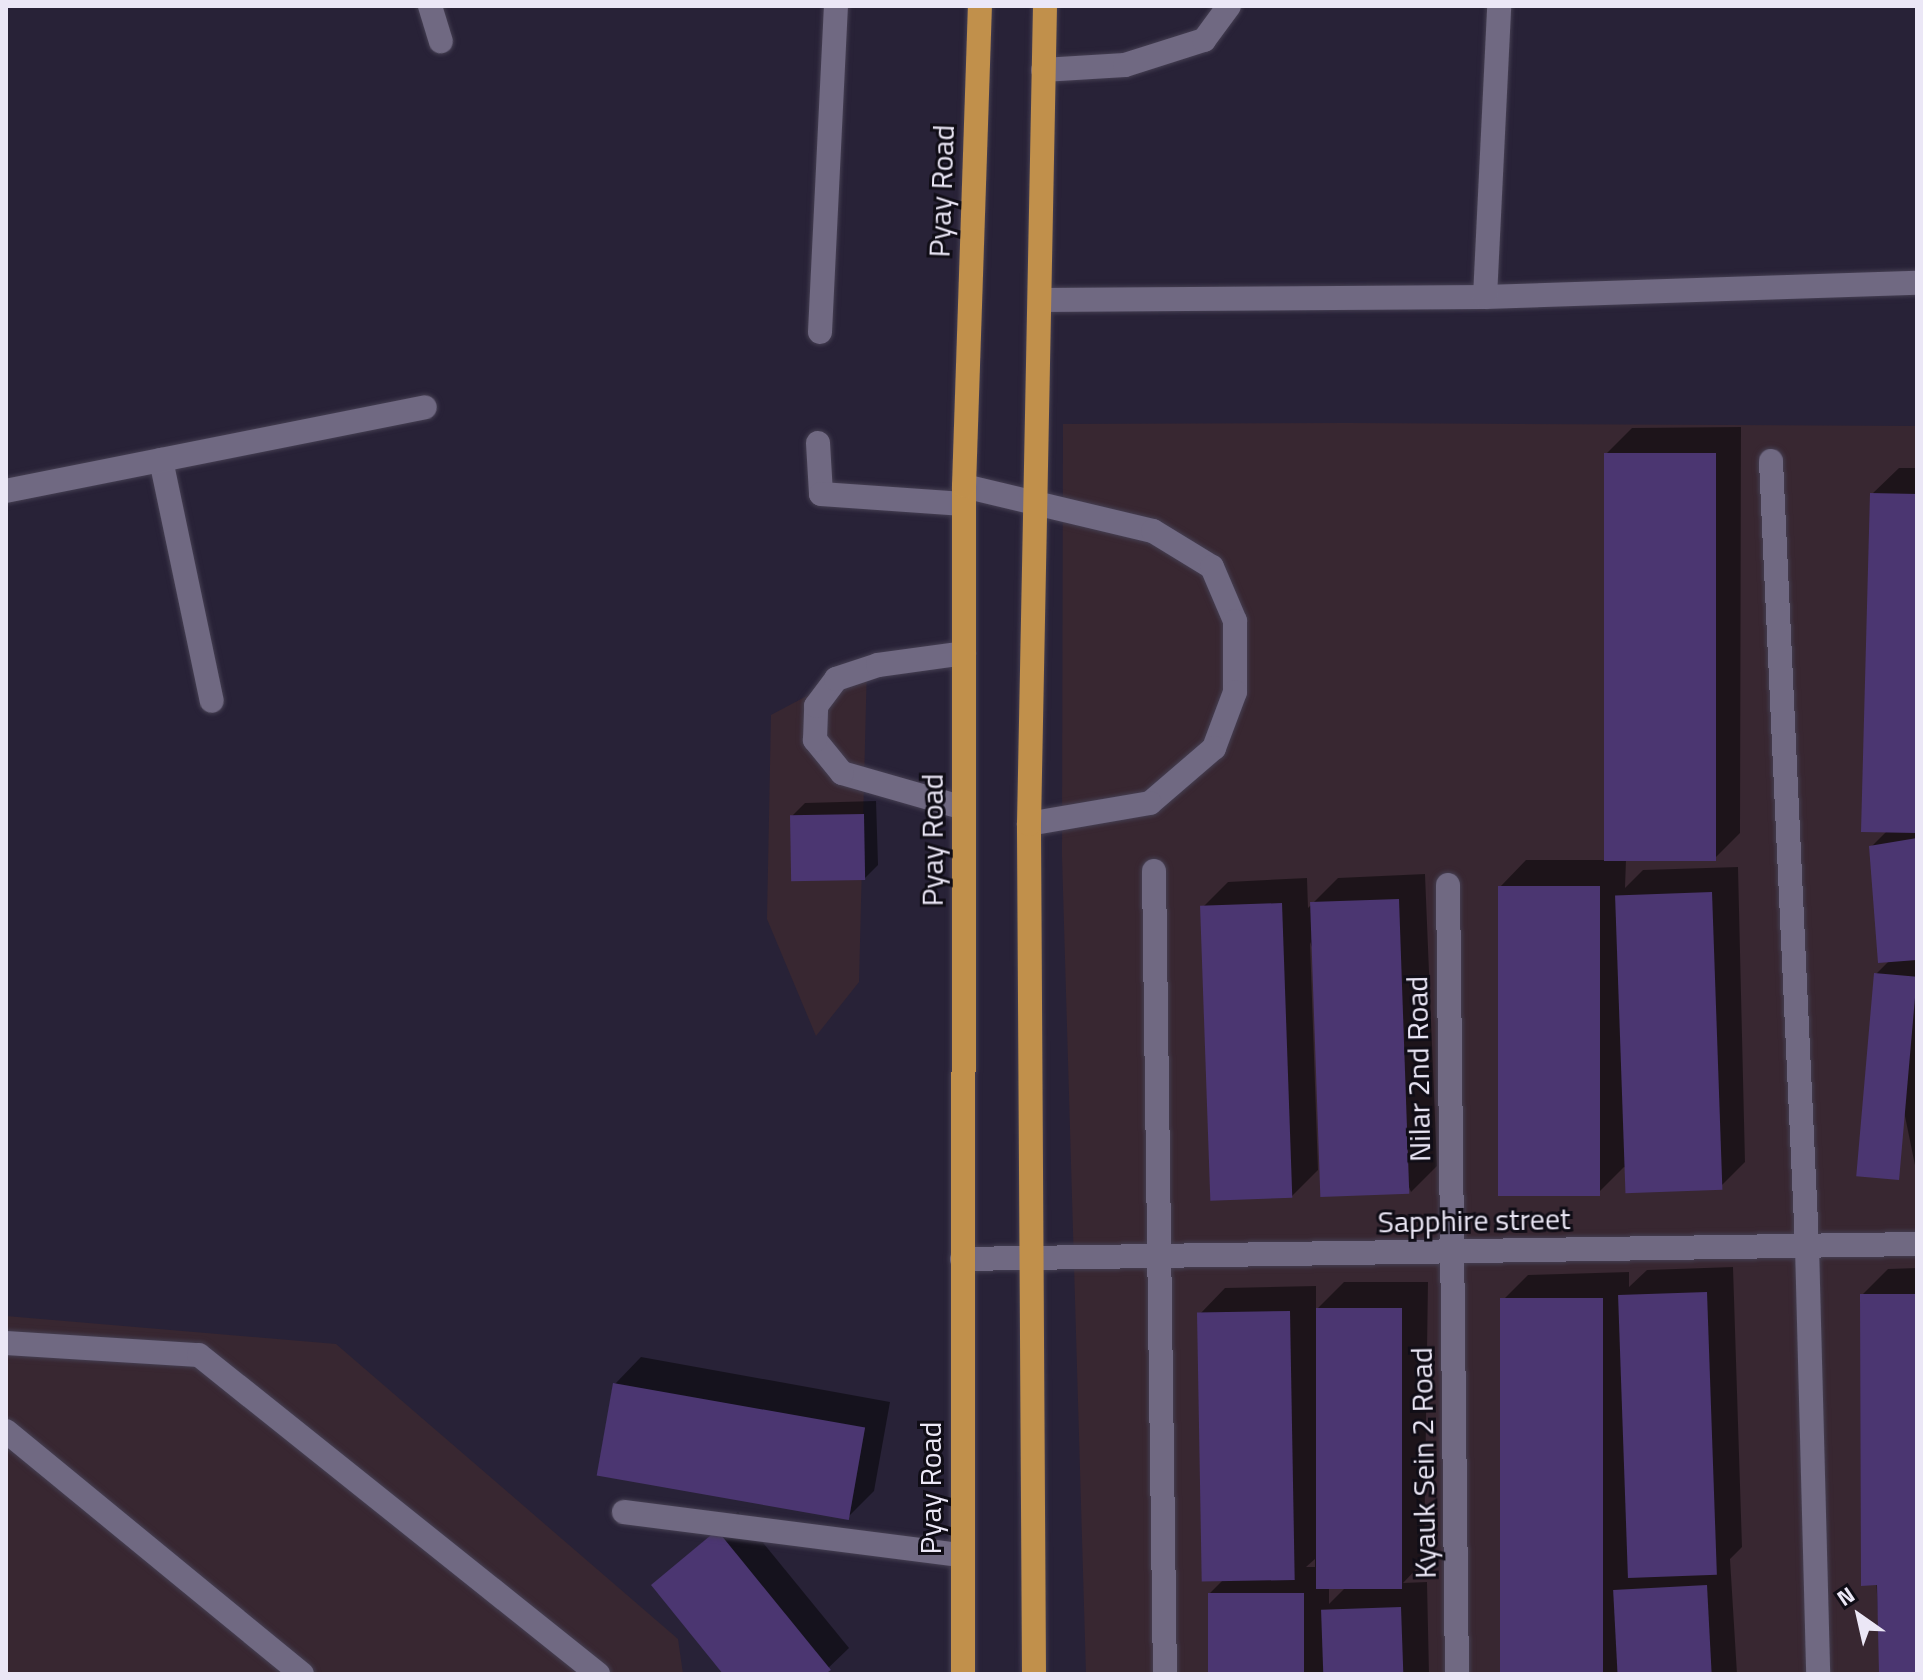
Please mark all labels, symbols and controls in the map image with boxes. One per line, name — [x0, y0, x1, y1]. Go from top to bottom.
street label: Pyay Road — [921, 124, 961, 258]
street label: Pyay Road — [914, 774, 950, 906]
street label: Nilar 2nd Road — [1398, 976, 1438, 1162]
street label: Sapphire street — [1377, 1200, 1571, 1240]
street label: Kyauk Sein 2 Road — [1403, 1347, 1443, 1579]
street label: Pyay Road — [912, 1422, 948, 1554]
north arrow — [1819, 1576, 1899, 1656]
text: N — [1830, 1578, 1861, 1614]

